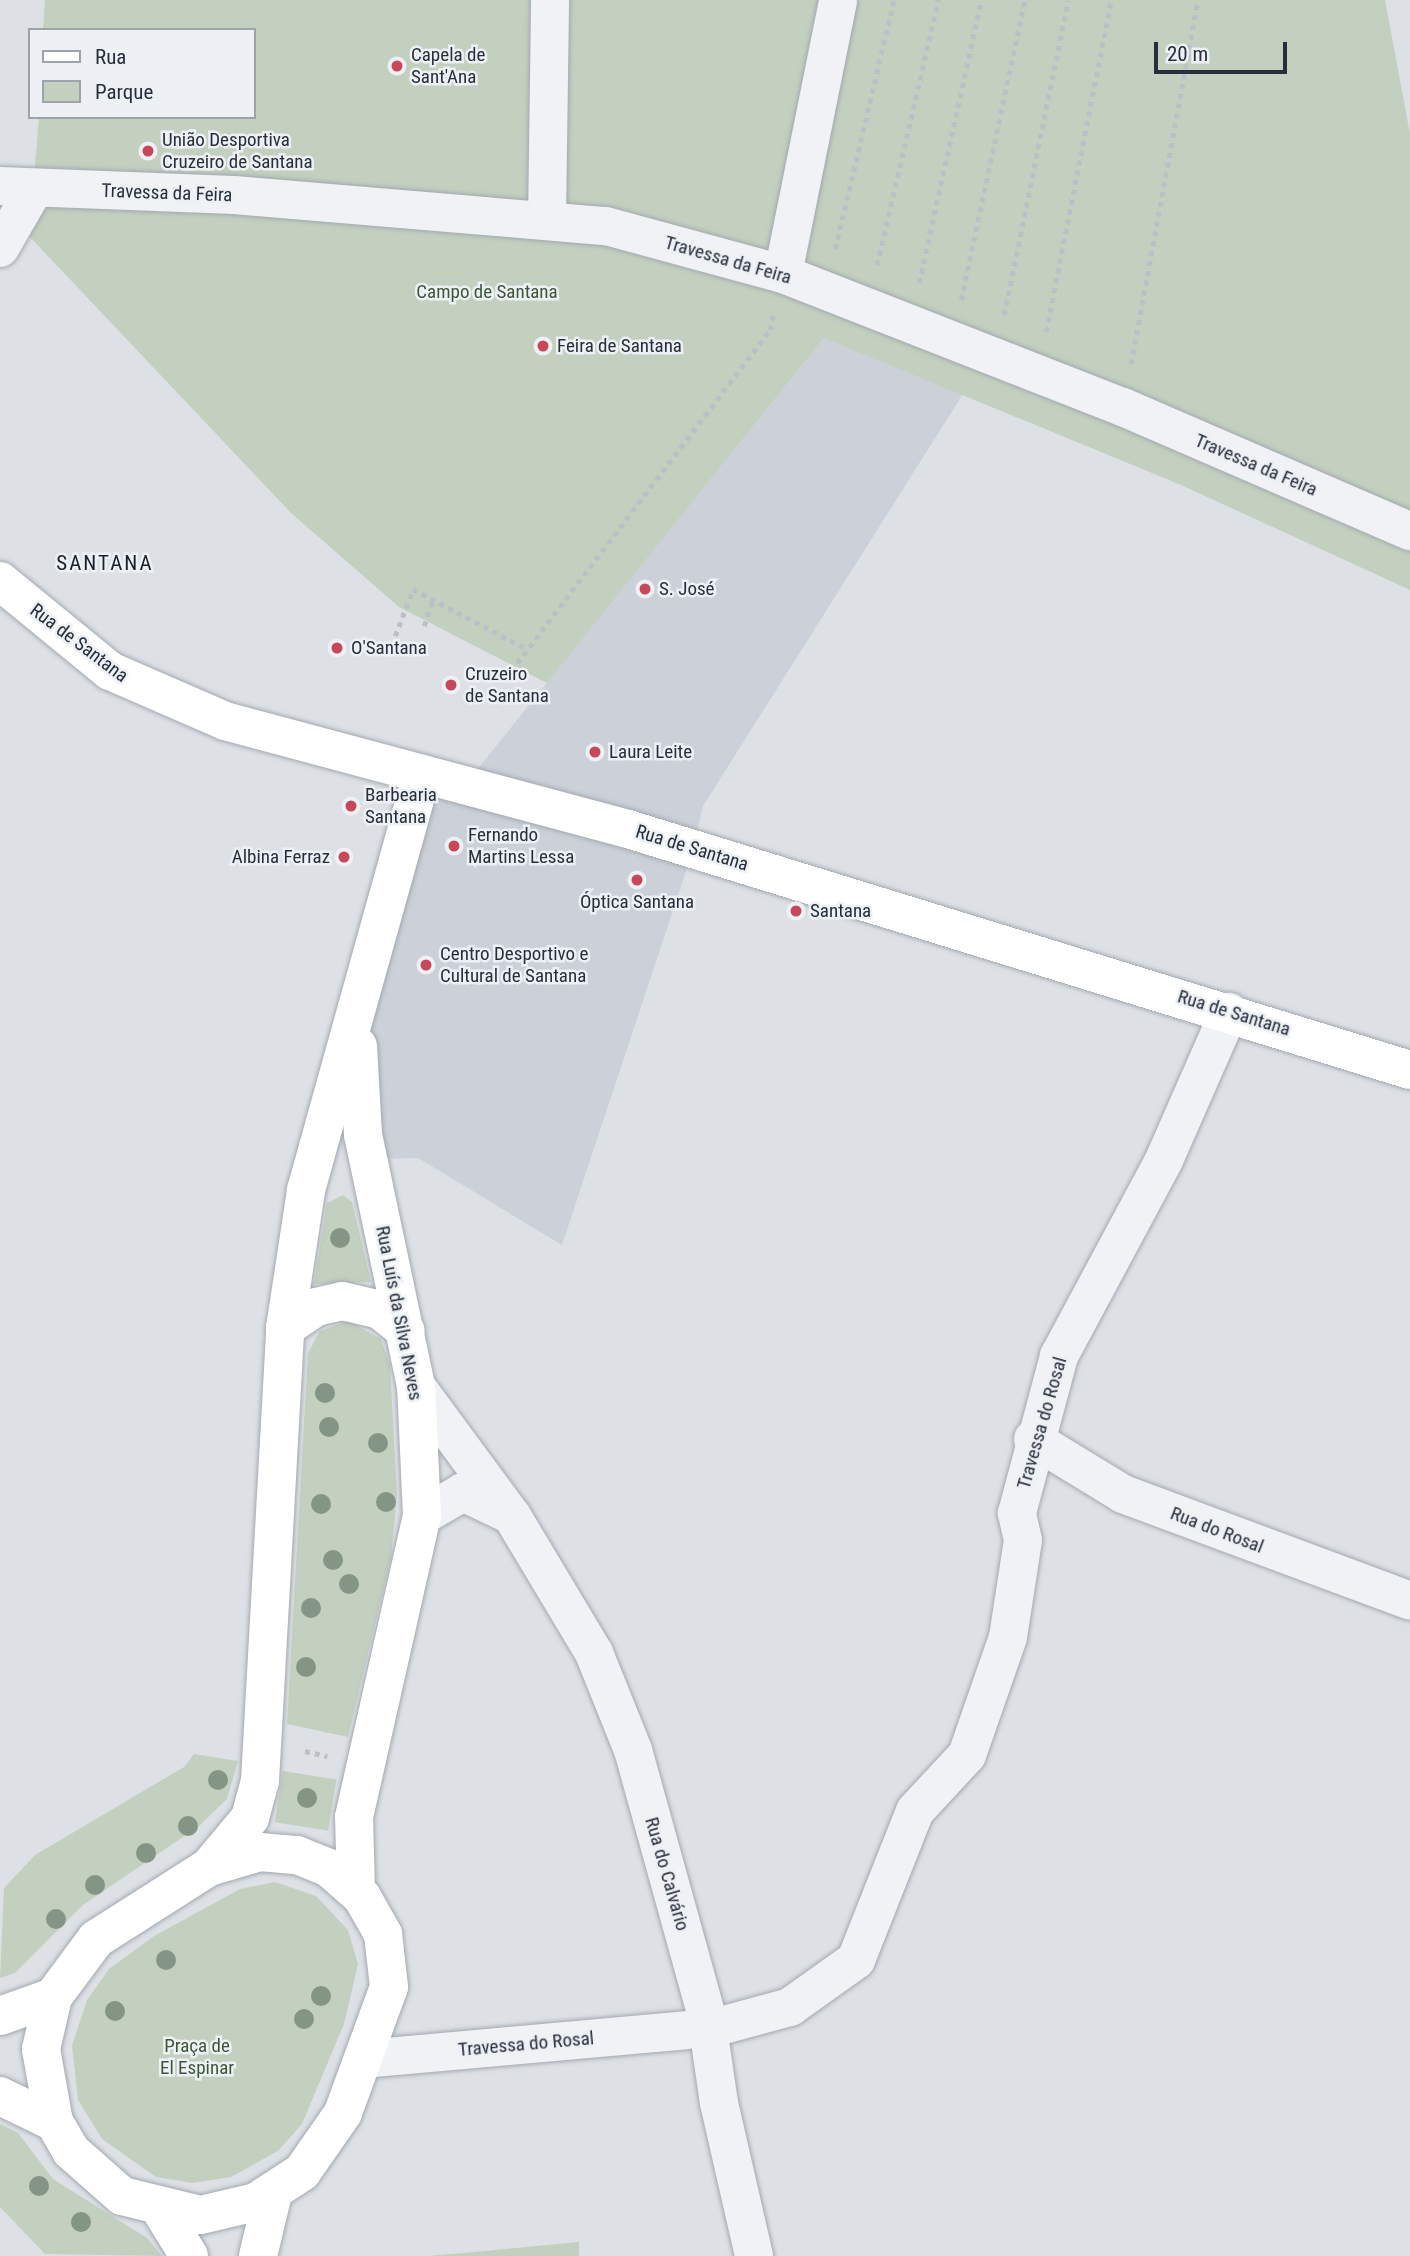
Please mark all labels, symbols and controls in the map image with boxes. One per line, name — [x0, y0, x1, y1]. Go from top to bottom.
legend — [28, 28, 256, 119]
scale bar — [1158, 28, 1291, 72]
text: 20 m — [1167, 42, 1208, 66]
place label: Capela de Sant'Ana — [411, 44, 485, 88]
text: Rua — [95, 45, 126, 69]
marker: Capela de Sant'Ana — [389, 58, 405, 74]
text: Parque — [95, 80, 153, 104]
place label: União Desportiva Cruzeiro de Santana — [162, 129, 313, 173]
marker: União Desportiva Cruzeiro de Santana — [140, 143, 156, 159]
street label: Travessa da Feira — [101, 179, 233, 207]
street label: Travessa da Feira — [662, 231, 794, 289]
park label: Campo de Santana — [416, 281, 558, 303]
place label: Feira de Santana — [557, 335, 682, 357]
marker: Feira de Santana — [535, 338, 551, 354]
street label: Travessa da Feira — [1191, 429, 1321, 501]
district label: SANTANA — [57, 550, 153, 576]
place label: S. José — [659, 578, 715, 600]
marker: S. José — [637, 581, 653, 597]
street label: Rua de Santana — [26, 599, 132, 687]
place label: O'Santana — [351, 637, 427, 659]
marker: O'Santana — [329, 640, 345, 656]
place label: Cruzeiro de Santana — [465, 663, 549, 707]
marker: Cruzeiro de Santana — [443, 677, 459, 693]
place label: Laura Leite — [609, 741, 692, 763]
marker: Laura Leite — [587, 744, 603, 760]
place label: Barbearia Santana — [365, 784, 437, 828]
marker: Barbearia Santana — [343, 798, 359, 814]
street label: Rua de Santana — [633, 820, 751, 876]
place label: Fernando Martins Lessa — [468, 824, 574, 868]
marker: Fernando Martins Lessa — [446, 838, 462, 854]
place label: Albina Ferraz — [232, 846, 330, 868]
marker: Albina Ferraz — [336, 849, 352, 865]
marker: Óptica Santana — [629, 872, 645, 888]
place label: Óptica Santana — [580, 891, 694, 913]
place label: Santana — [810, 900, 871, 922]
marker: Santana — [788, 903, 804, 919]
place label: Centro Desportivo e Cultural de Santana — [440, 943, 588, 987]
marker: Centro Desportivo e Cultural de Santana — [418, 957, 434, 973]
street label: Rua de Santana — [1175, 985, 1293, 1041]
street label: Rua Luís da Silva Neves — [371, 1224, 427, 1402]
street label: Travessa do Rosal — [1012, 1354, 1072, 1492]
street label: Rua do Rosal — [1167, 1502, 1267, 1558]
street label: Rua do Calvário — [640, 1815, 694, 1933]
street label: Travessa do Rosal — [457, 2027, 595, 2061]
park label: Praça de El Espinar — [160, 2035, 234, 2079]

